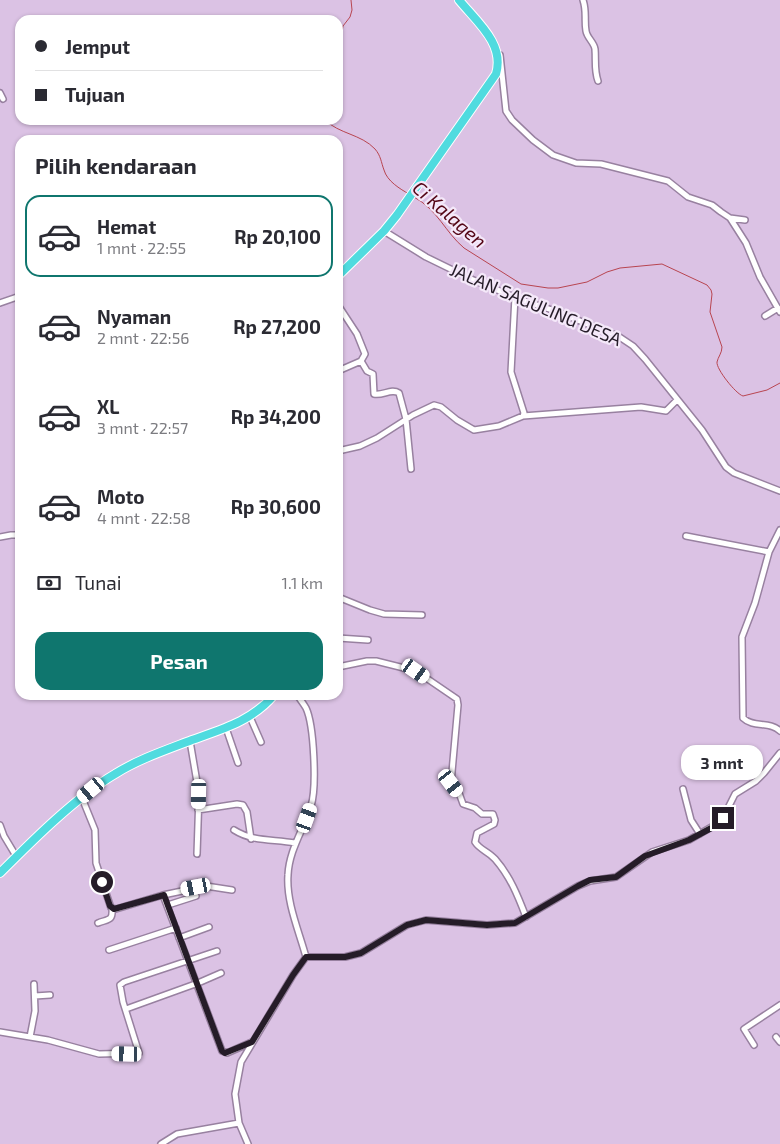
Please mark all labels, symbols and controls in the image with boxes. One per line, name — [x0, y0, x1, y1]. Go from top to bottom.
text: Jemput — [65, 35, 130, 58]
text: Tujuan — [65, 83, 125, 106]
text: Pilih kendaraan — [35, 152, 197, 178]
water label: Ci Kalagen — [408, 176, 492, 252]
icon: car — [37, 214, 82, 259]
text: Hemat — [97, 215, 156, 238]
text: Rp 20,100 — [234, 225, 321, 248]
text: 1 mnt · 22:55 — [97, 238, 186, 257]
street label: JALAN SAGULING DESA — [447, 258, 626, 350]
icon: car — [37, 304, 82, 349]
text: Nyaman — [97, 305, 171, 328]
text: Rp 27,200 — [233, 315, 321, 338]
text: 2 mnt · 22:56 — [97, 328, 189, 347]
icon: car — [37, 394, 82, 439]
text: XL — [97, 395, 119, 418]
text: Rp 34,200 — [231, 405, 321, 428]
text: 3 mnt · 22:57 — [97, 418, 188, 437]
icon: car — [37, 484, 82, 529]
text: Moto — [97, 485, 145, 508]
text: Rp 30,600 — [231, 495, 321, 518]
text: 4 mnt · 22:58 — [97, 508, 191, 527]
icon: cash — [35, 569, 63, 597]
text: Tunai — [75, 571, 121, 594]
text: 1.1 km — [282, 573, 323, 592]
button: Pesan — [35, 632, 323, 690]
car — [399, 656, 432, 686]
callout: 3 mnt — [682, 746, 764, 780]
text: 3 mnt — [701, 753, 743, 772]
car — [435, 767, 466, 799]
car — [74, 775, 107, 805]
car — [191, 779, 206, 809]
car — [294, 801, 319, 835]
route end — [712, 807, 734, 829]
route start — [91, 871, 113, 893]
car — [179, 877, 212, 897]
car — [111, 1046, 142, 1062]

